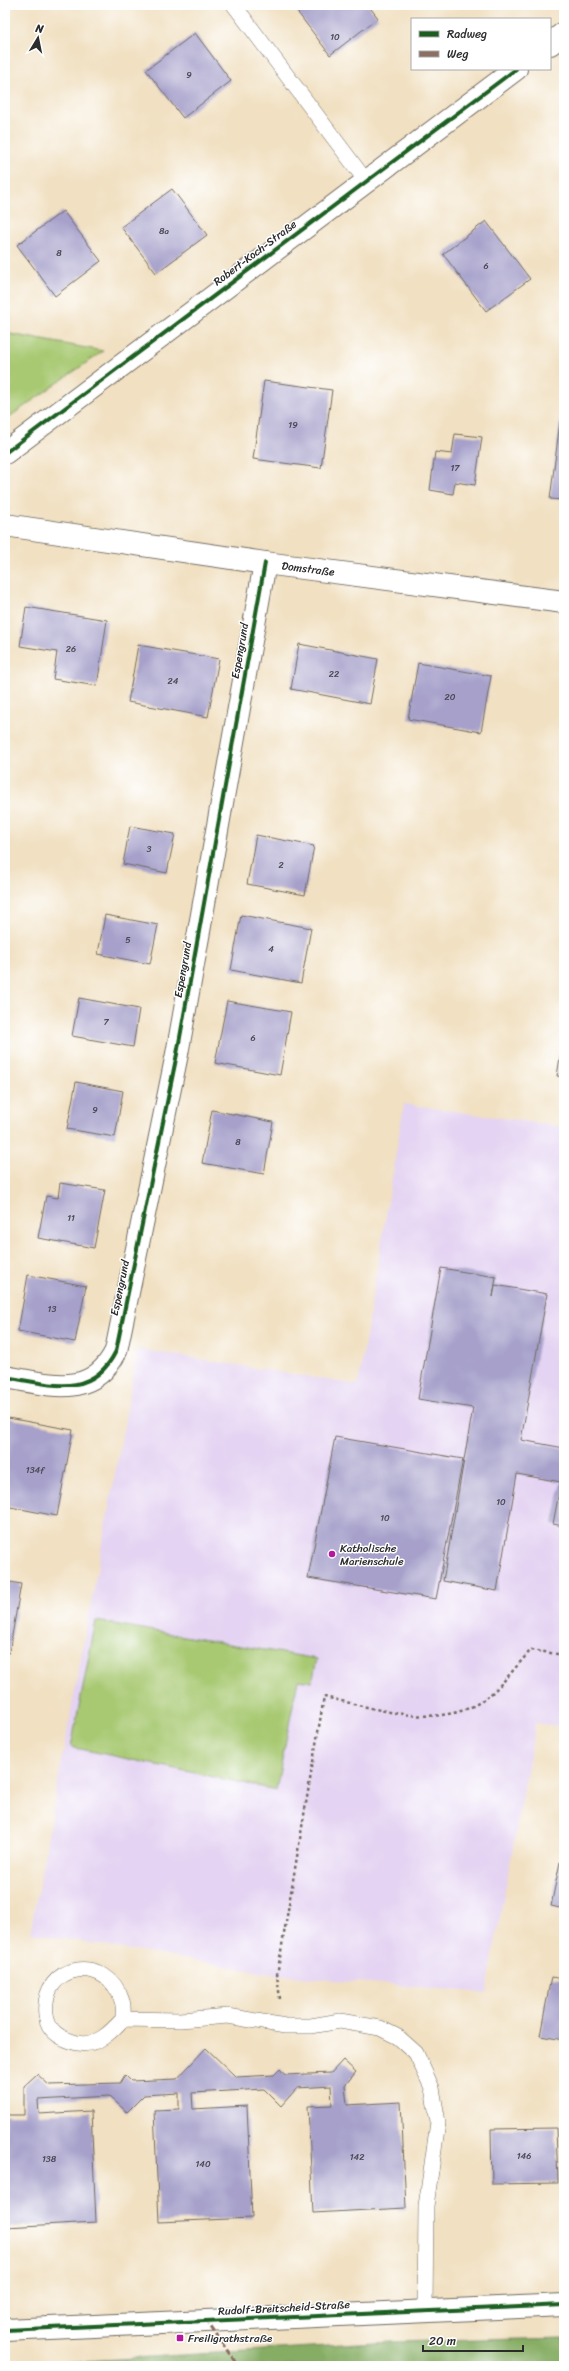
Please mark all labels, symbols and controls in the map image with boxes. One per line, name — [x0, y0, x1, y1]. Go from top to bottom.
north arrow — [18, 18, 58, 58]
text: N — [33, 18, 45, 39]
legend — [411, 18, 551, 70]
text: Radweg — [447, 23, 487, 45]
house number: 10 — [330, 29, 340, 45]
text: Weg — [447, 43, 468, 65]
house number: 9 — [186, 67, 192, 83]
street label: Robert-Koch-Straße — [209, 215, 301, 291]
house number: 8a — [159, 223, 169, 239]
house number: 8 — [56, 245, 62, 261]
house number: 6 — [483, 258, 489, 274]
house number: 19 — [288, 417, 298, 433]
house number: 17 — [450, 460, 460, 476]
street label: Domstraße — [281, 556, 336, 582]
street label: Espengrund — [226, 620, 254, 680]
house number: 26 — [66, 641, 76, 657]
house number: 22 — [329, 666, 339, 682]
house number: 24 — [168, 673, 179, 689]
house number: 20 — [445, 689, 456, 705]
house number: 3 — [147, 841, 152, 857]
house number: 2 — [278, 857, 284, 873]
house number: 5 — [125, 932, 131, 948]
street label: Espengrund — [169, 939, 197, 999]
house number: 4 — [268, 941, 274, 957]
house number: 7 — [103, 1014, 109, 1030]
house number: 6 — [250, 1030, 256, 1046]
house number: 9 — [92, 1102, 98, 1118]
house number: 8 — [235, 1134, 241, 1150]
house number: 11 — [67, 1210, 75, 1226]
street label: Espengrund — [105, 1257, 135, 1318]
house number: 13 — [48, 1301, 56, 1317]
house number: 134f — [26, 1462, 46, 1478]
house number: 10 — [496, 1494, 506, 1510]
house number: 10 — [380, 1510, 390, 1526]
place label: Katholische Marienschule — [340, 1539, 404, 1571]
marker: Katholische Marienschule — [327, 1549, 337, 1559]
house number: 146 — [517, 2148, 531, 2164]
house number: 142 — [350, 2149, 364, 2165]
house number: 138 — [42, 2151, 57, 2167]
house number: 140 — [195, 2156, 211, 2172]
street label: Rudolf-Breitscheid-Straße — [218, 2295, 351, 2321]
scale bar — [423, 2327, 523, 2353]
place label: Freiligrathstraße — [188, 2329, 273, 2348]
text: 20 m — [429, 2330, 456, 2352]
marker: Freiligrathstraße — [175, 2333, 185, 2343]

